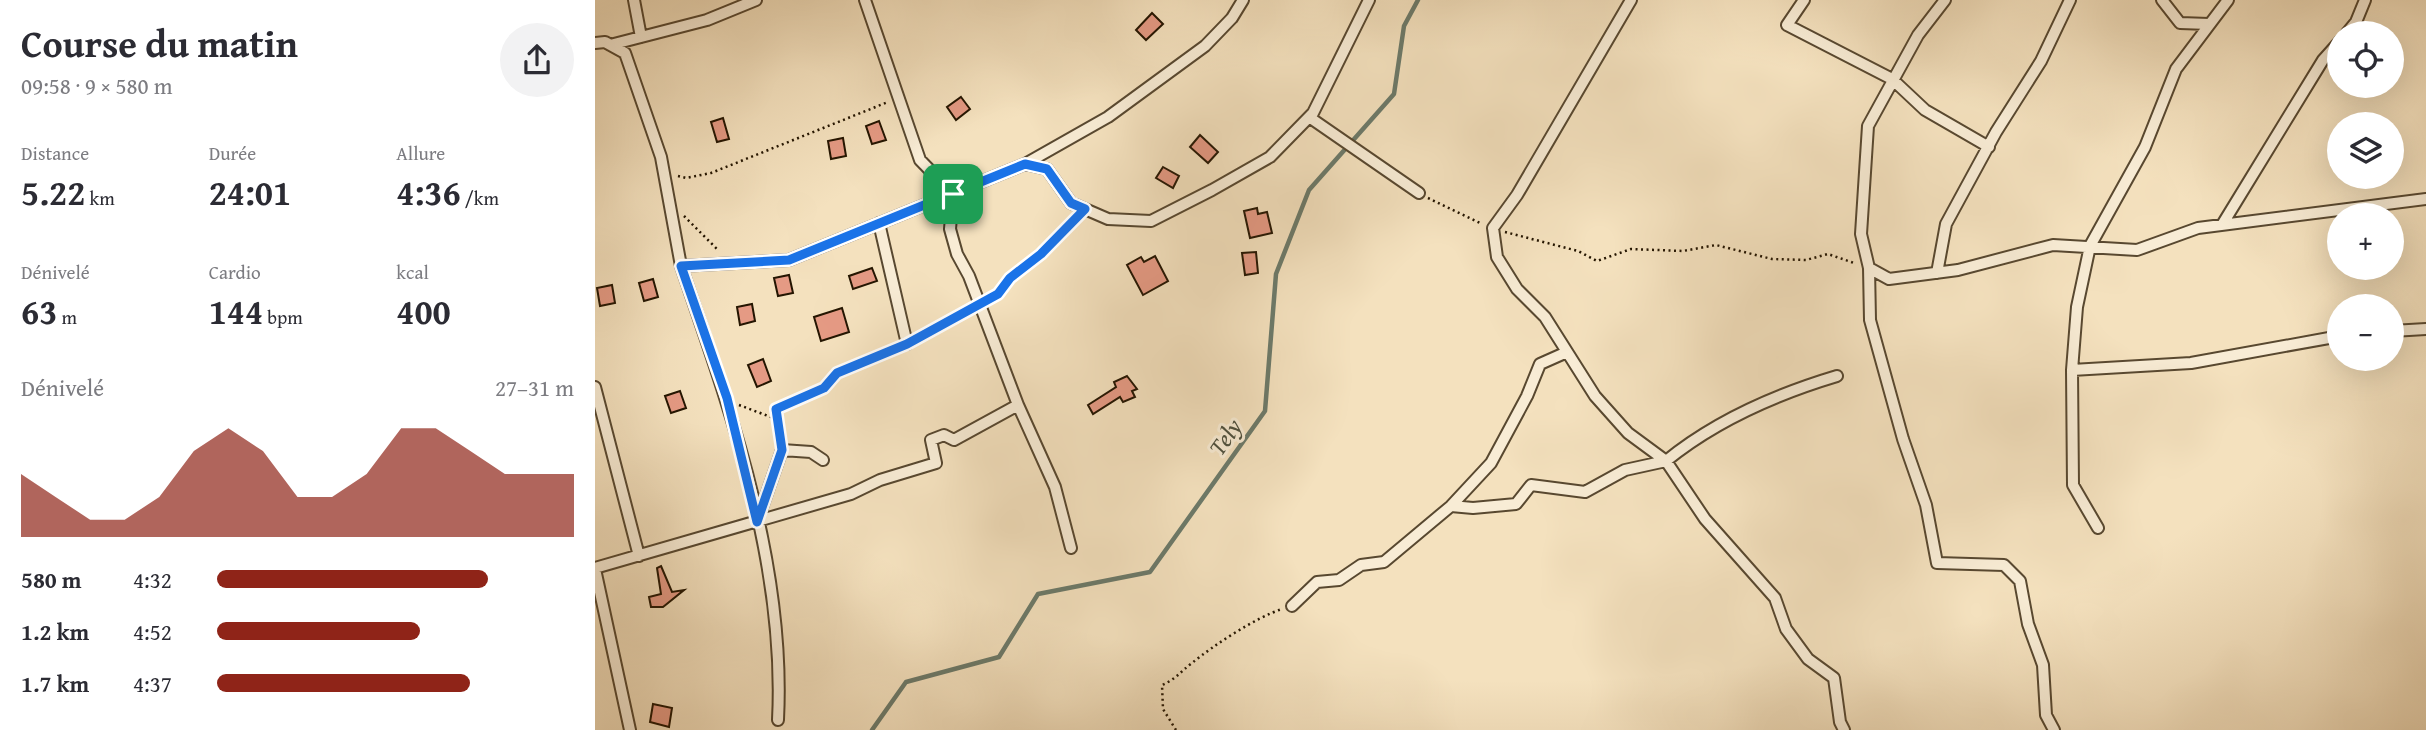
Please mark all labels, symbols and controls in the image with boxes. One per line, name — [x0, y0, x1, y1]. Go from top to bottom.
text: Course du matin — [21, 15, 298, 71]
map controls — [2327, 21, 2404, 371]
button: locate — [2327, 21, 2404, 98]
button: share — [500, 23, 574, 97]
text: 09:58 · 9 × 580 m — [21, 69, 173, 102]
button: layers — [2327, 112, 2404, 189]
text: Distance — [21, 139, 89, 167]
text: Durée — [209, 139, 256, 167]
text: Allure — [396, 139, 445, 167]
pin — [923, 164, 983, 224]
text: 5.22 — [21, 167, 85, 218]
text: 24:01 — [209, 167, 291, 218]
text: 4:36 — [396, 167, 461, 218]
icon: arrive — [934, 175, 972, 213]
text: km — [85, 184, 115, 212]
text: /km — [461, 184, 499, 212]
button: + — [2327, 203, 2404, 280]
text: Dénivelé — [21, 258, 90, 286]
text: Cardio — [209, 258, 261, 286]
text: kcal — [396, 258, 429, 286]
text: 63 — [21, 286, 57, 337]
text: 144 — [209, 286, 263, 337]
text: 400 — [396, 286, 451, 337]
button: − — [2327, 294, 2404, 371]
text: m — [57, 303, 77, 331]
text: bpm — [263, 303, 303, 331]
text: Dénivelé — [21, 371, 104, 404]
text: 27–31 m — [495, 371, 574, 404]
water label: Tely — [1200, 411, 1250, 463]
text: 580 m — [21, 563, 82, 596]
text: 4:32 — [133, 563, 172, 596]
text: 1.2 km — [21, 615, 89, 648]
text: 4:52 — [133, 615, 172, 648]
text: 1.7 km — [21, 667, 89, 700]
text: 4:37 — [133, 667, 172, 700]

